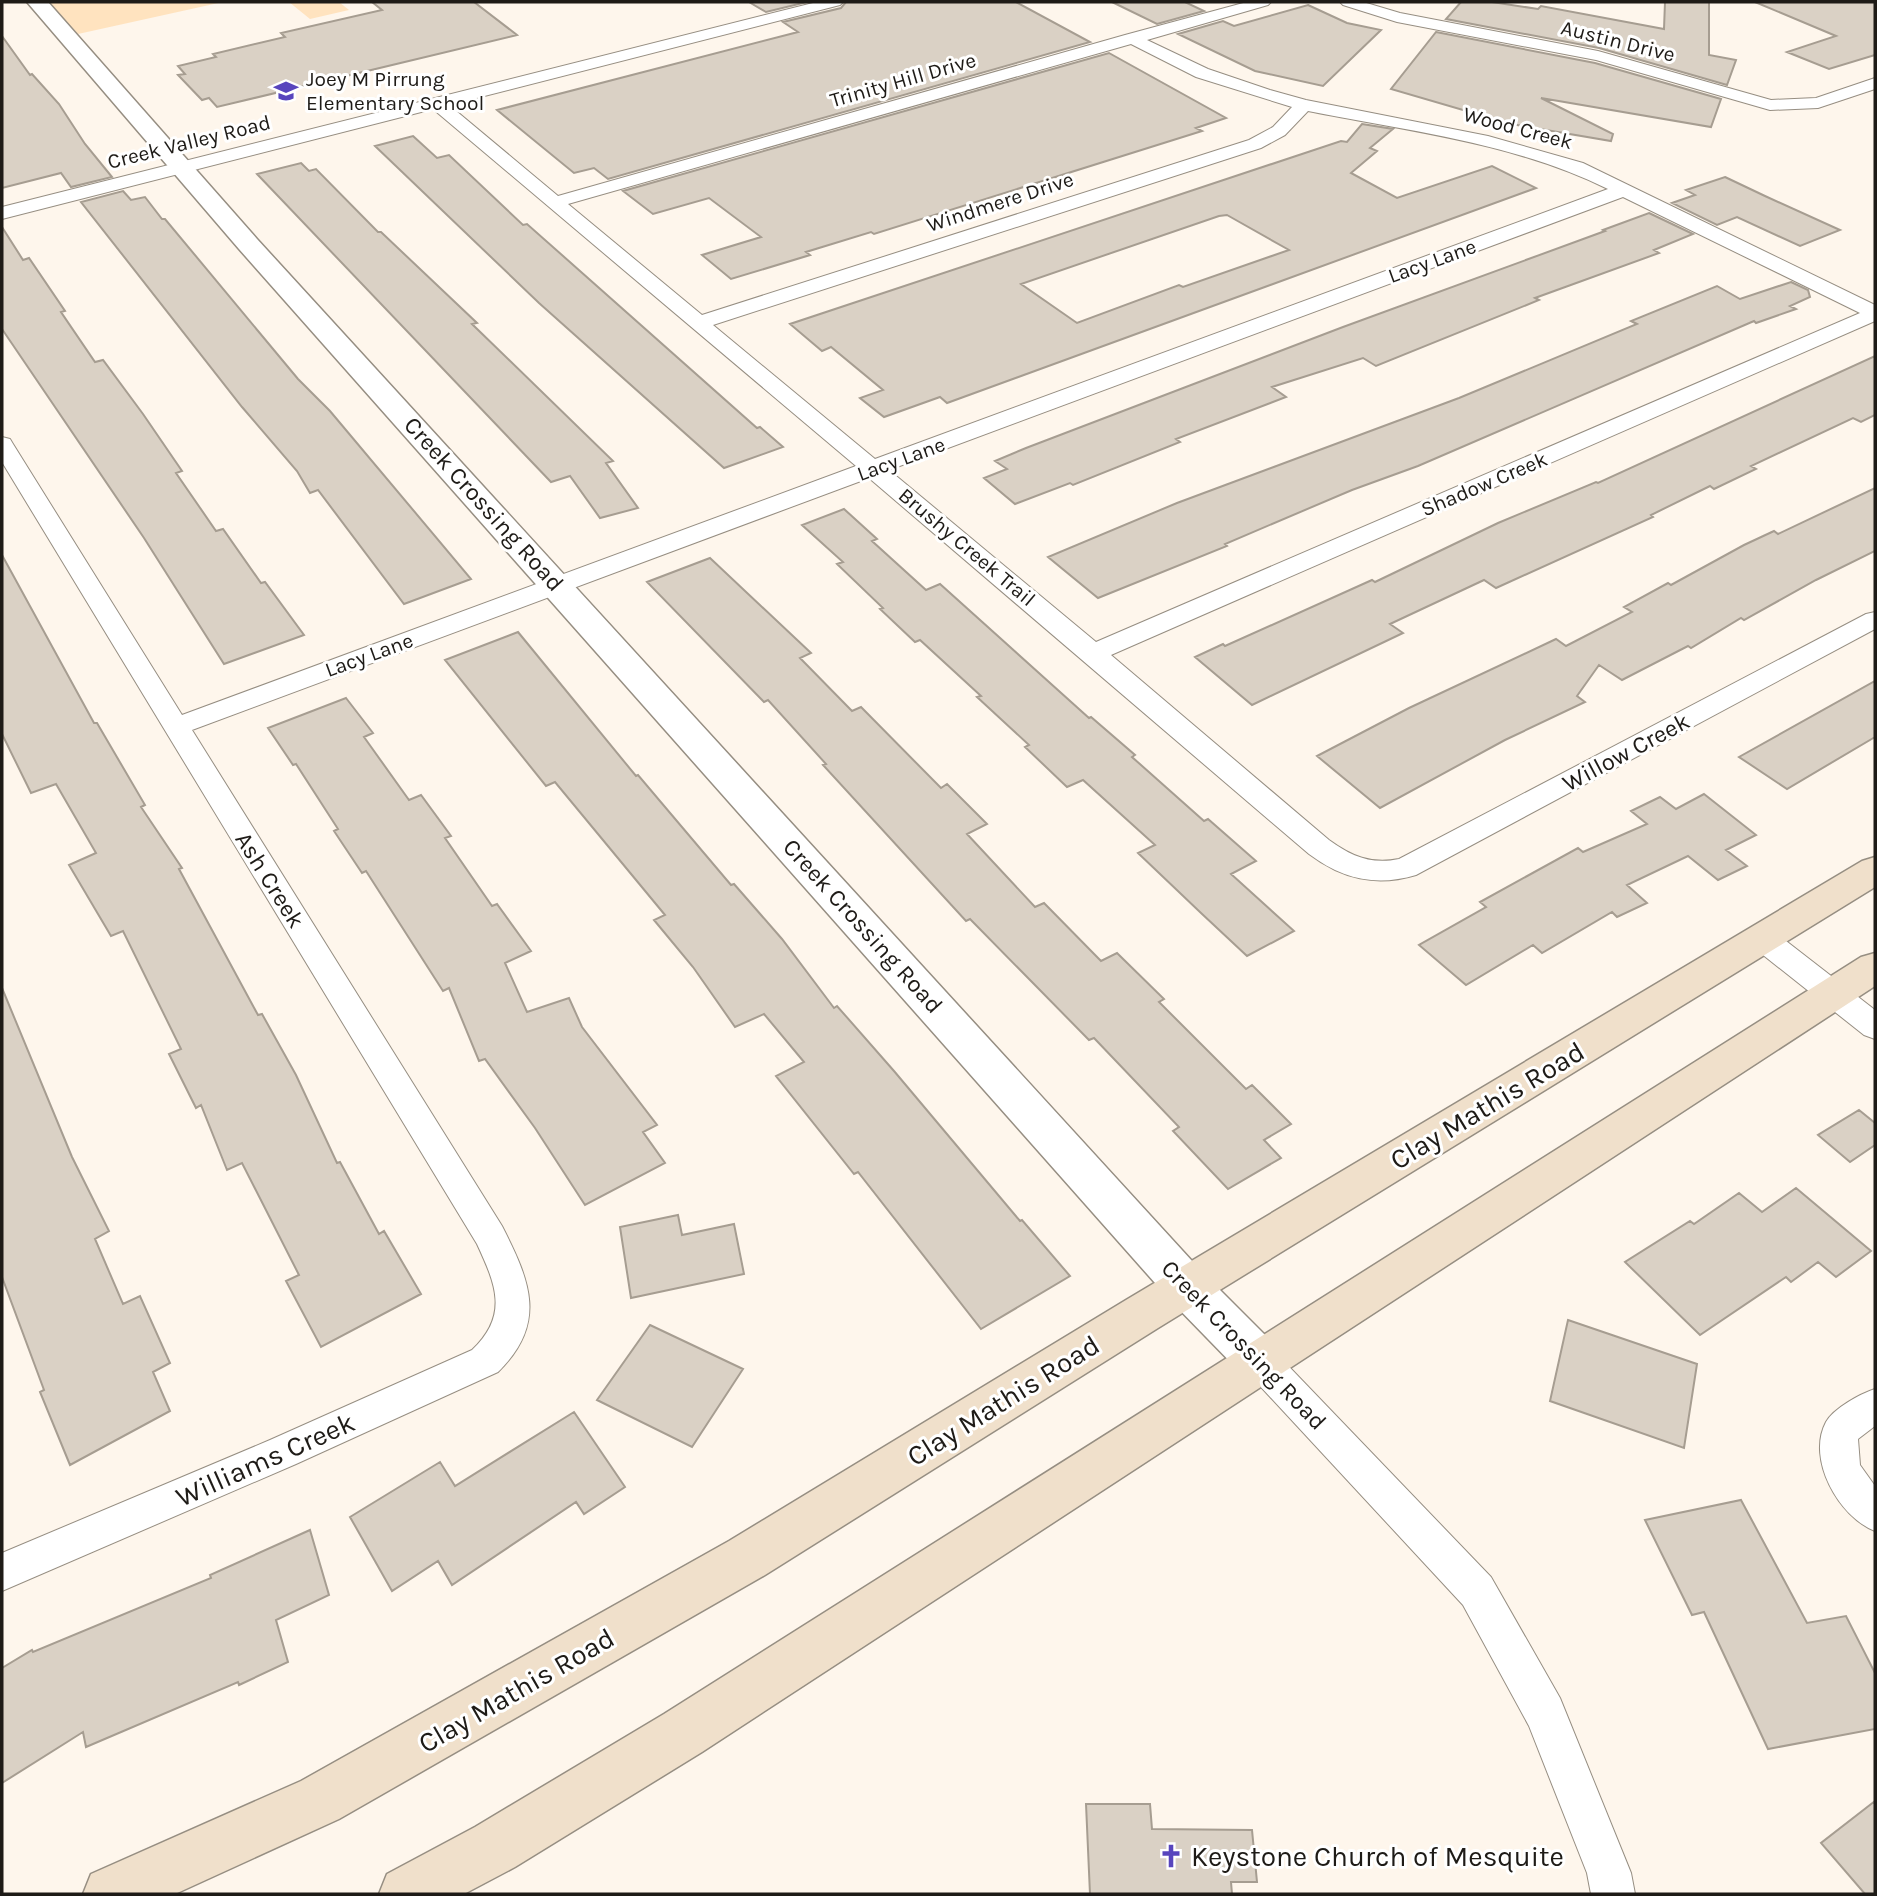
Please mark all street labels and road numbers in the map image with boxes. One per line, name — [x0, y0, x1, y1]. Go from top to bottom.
street label: Austin Drive — [1558, 15, 1678, 67]
street label: Trinity Hill Drive — [827, 48, 979, 112]
street label: Wood Creek — [1461, 102, 1576, 154]
street label: Creek Valley Road — [105, 110, 273, 174]
street label: Windmere Drive — [924, 167, 1076, 237]
street label: Lacy Lane — [1385, 234, 1479, 288]
street label: Creek Crossing Road — [398, 411, 570, 597]
street label: Lacy Lane — [854, 432, 948, 486]
street label: Shadow Creek — [1417, 447, 1551, 521]
street label: Brushy Creek Trail — [894, 483, 1040, 611]
street label: Lacy Lane — [322, 628, 416, 682]
street label: Willow Creek — [1558, 707, 1694, 797]
street label: Ash Creek — [229, 827, 311, 933]
street label: Creek Crossing Road — [777, 833, 949, 1019]
street label: Clay Mathis Road — [1384, 1034, 1590, 1176]
street label: Creek Crossing Road — [1156, 1254, 1332, 1436]
street label: Clay Mathis Road — [901, 1328, 1106, 1473]
street label: Williams Creek — [171, 1405, 360, 1514]
street label: Clay Mathis Road — [412, 1621, 620, 1760]

